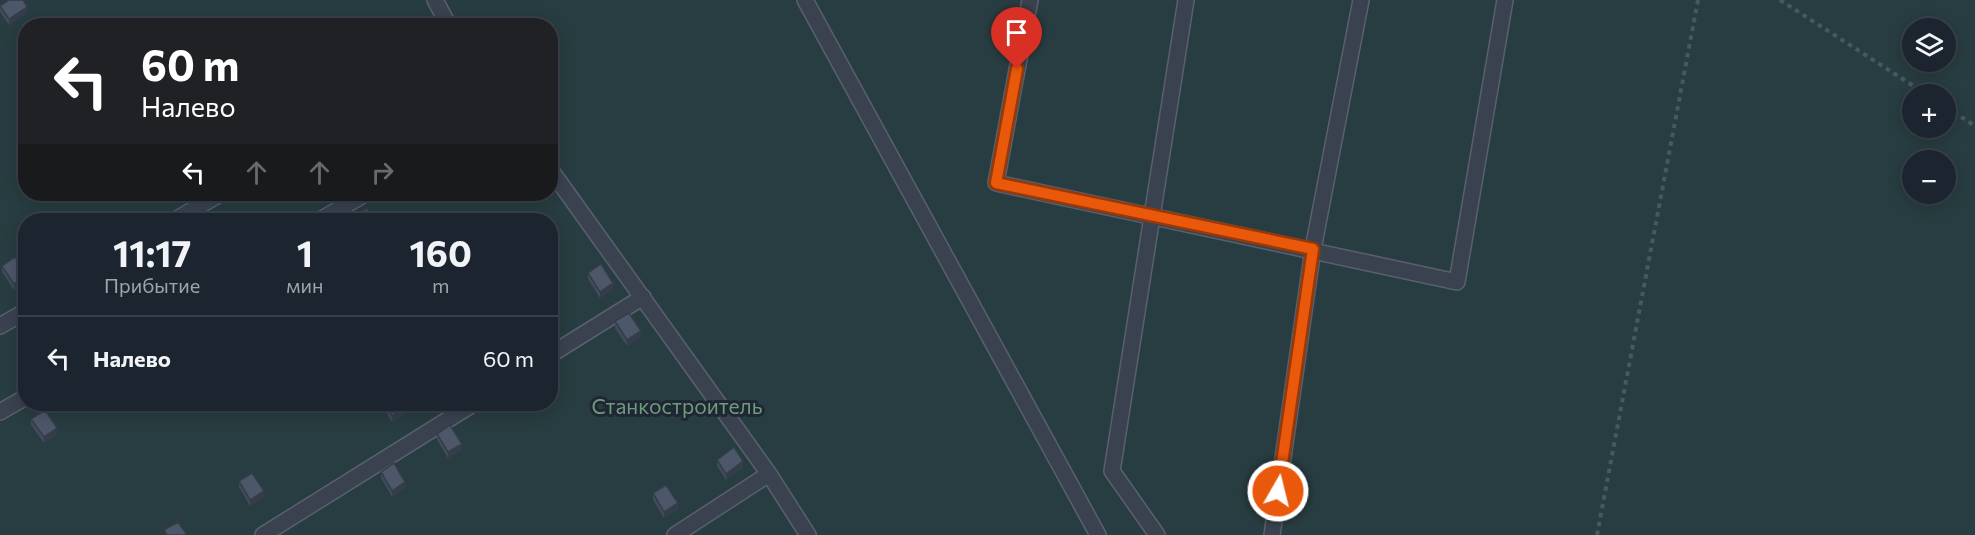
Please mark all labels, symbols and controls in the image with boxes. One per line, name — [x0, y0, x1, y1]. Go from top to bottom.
pin — [991, 7, 1042, 69]
icon: arrive — [1000, 16, 1033, 49]
map controls — [1902, 18, 1956, 204]
button: layers — [1902, 18, 1956, 72]
text: 60 m — [141, 38, 240, 90]
icon: left — [42, 42, 120, 120]
button: + — [1902, 84, 1956, 138]
text: Налево — [141, 90, 236, 123]
button: − — [1902, 150, 1956, 204]
icon: left — [177, 156, 210, 189]
icon: ahead — [240, 156, 273, 189]
icon: ahead — [303, 156, 336, 189]
icon: right — [366, 156, 399, 189]
text: 11:17 — [113, 230, 191, 274]
text: 1 — [297, 230, 313, 274]
text: 160 — [409, 230, 472, 274]
text: Прибытие — [104, 273, 200, 297]
text: мин — [286, 273, 323, 297]
text: m — [432, 273, 449, 297]
icon: left — [42, 342, 75, 375]
text: Налево — [93, 345, 171, 372]
text: 60 m — [483, 345, 534, 372]
park label: Станкостроитель — [592, 393, 763, 418]
position arrow — [1246, 459, 1310, 523]

